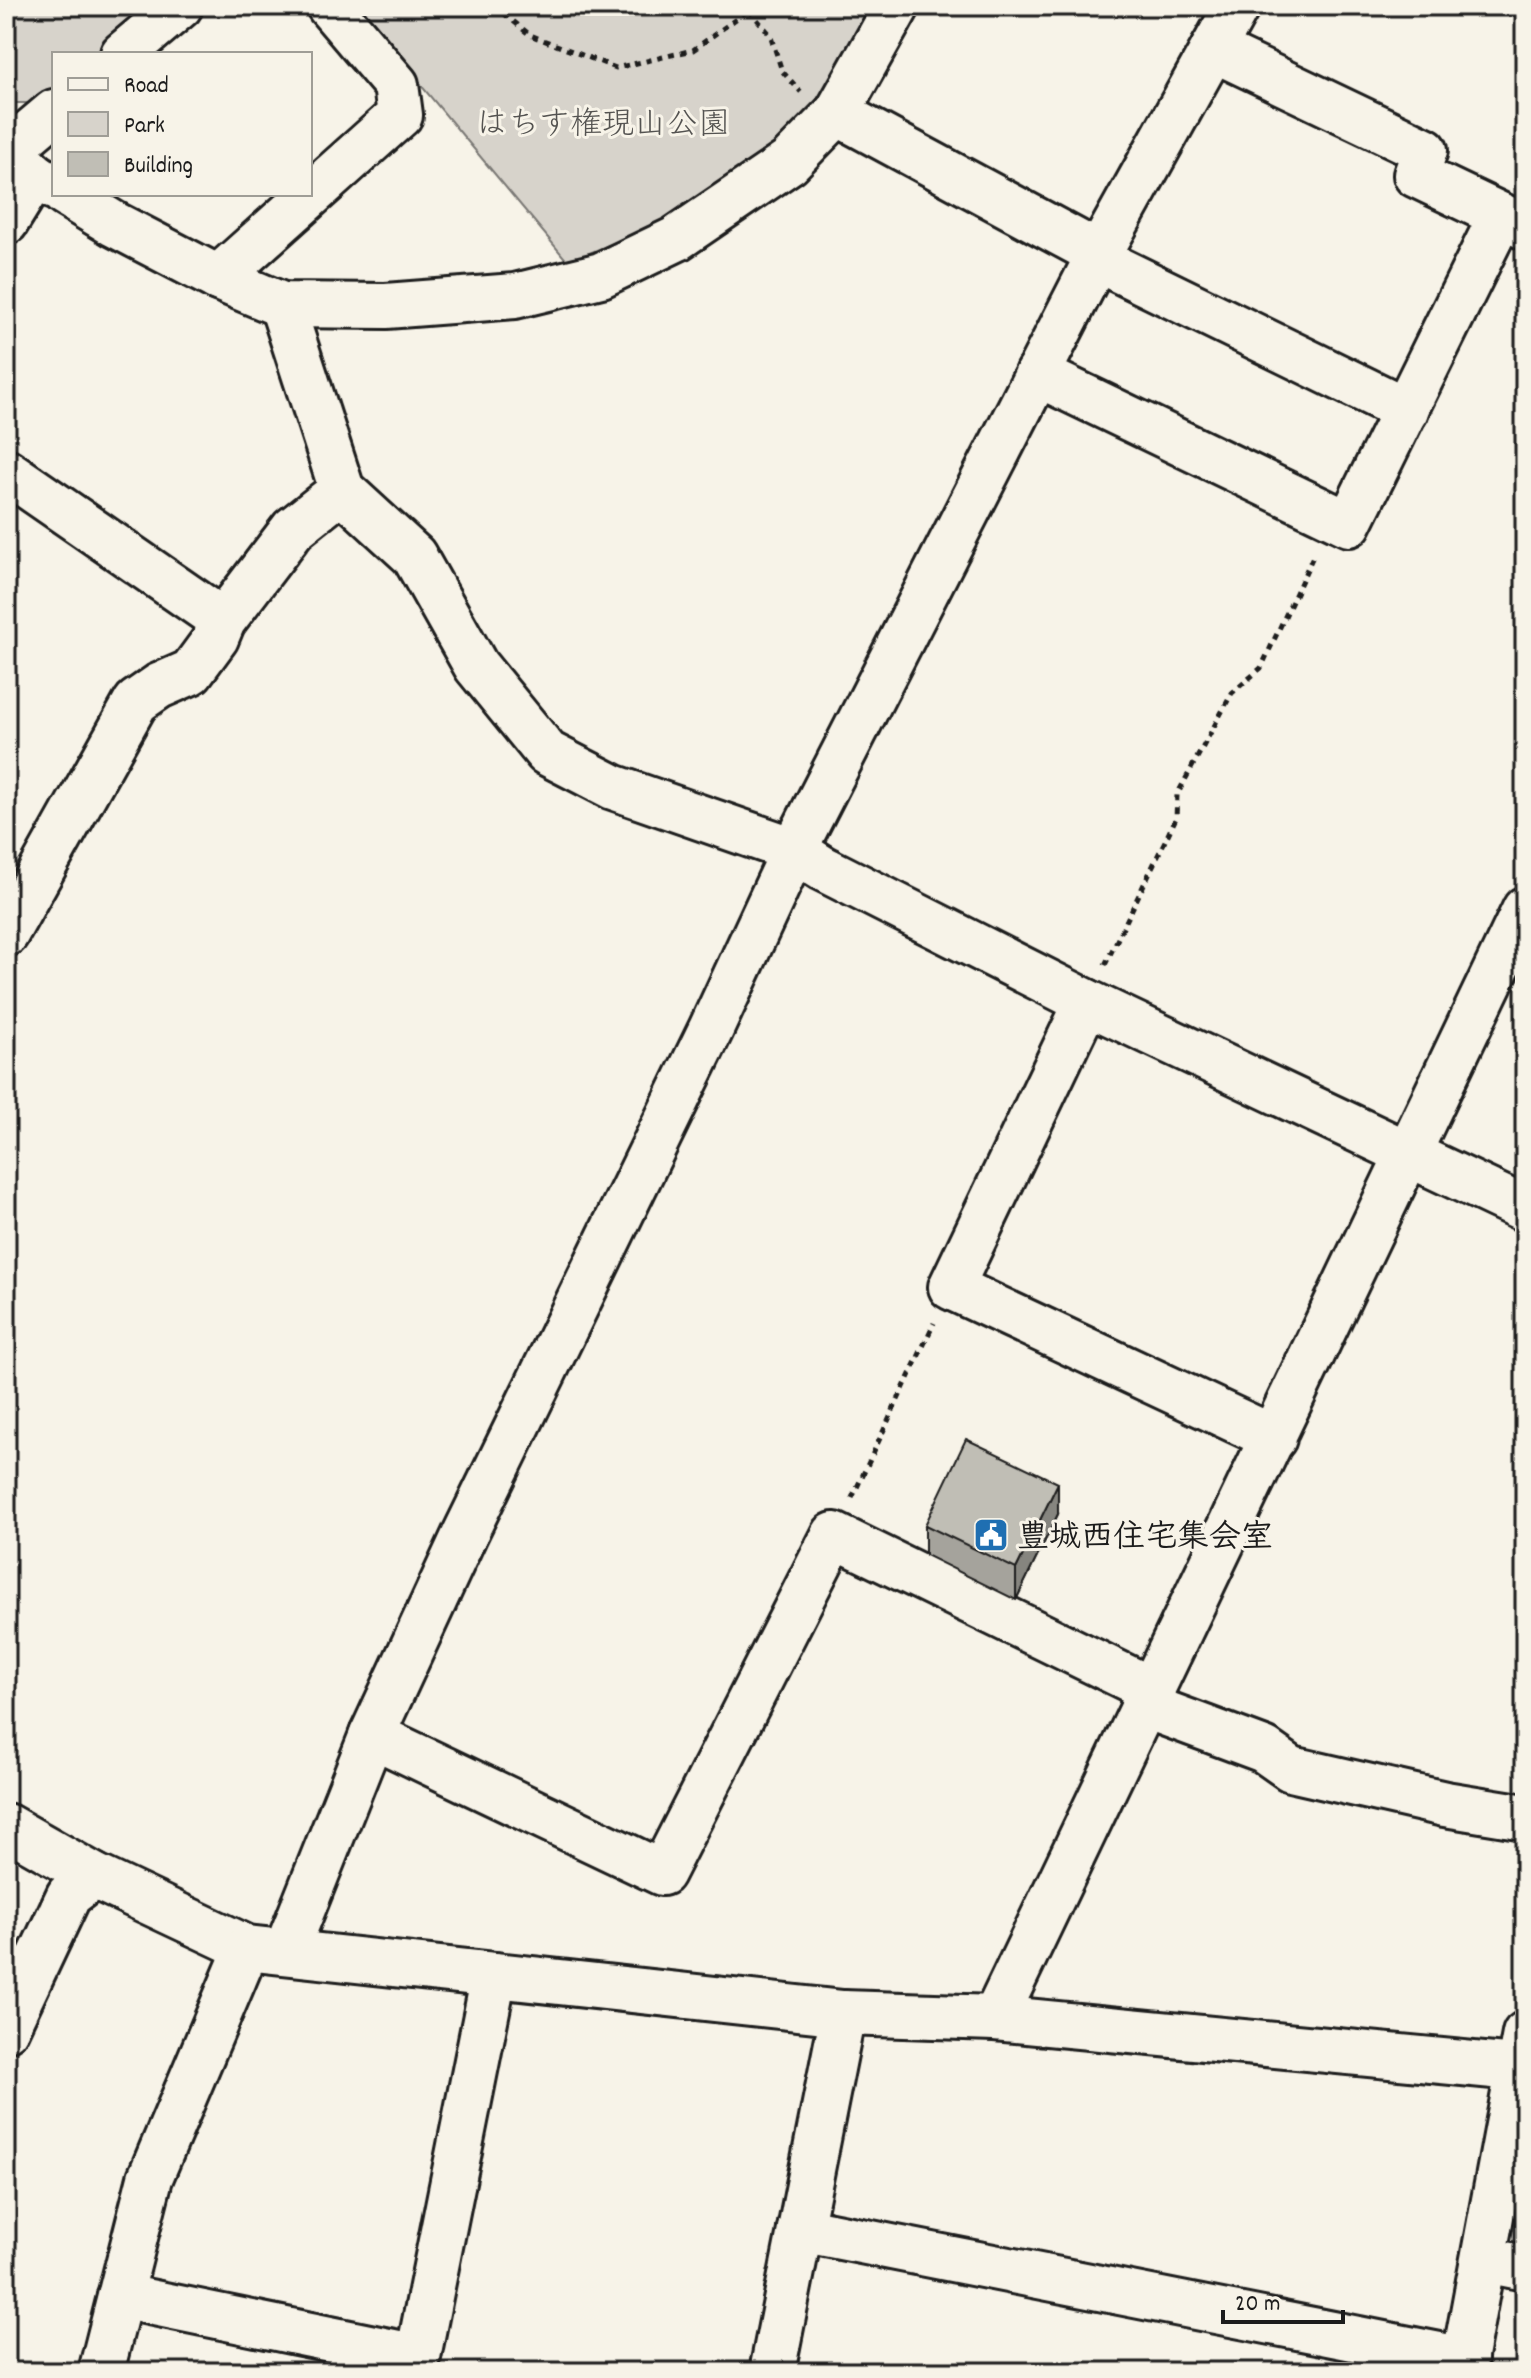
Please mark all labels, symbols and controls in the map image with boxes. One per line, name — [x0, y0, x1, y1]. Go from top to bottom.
legend — [52, 52, 312, 196]
text: Road — [124, 70, 169, 104]
park label: はちす権現山公園 — [476, 104, 730, 150]
text: Park — [124, 110, 165, 144]
text: Building — [124, 150, 193, 184]
public building icon: 豊城西住宅集会室 — [972, 1516, 1010, 1554]
place label: 豊城西住宅集会室 — [1017, 1517, 1273, 1563]
scale bar — [1223, 2274, 1343, 2324]
text: 20 m — [1235, 2288, 1281, 2322]

